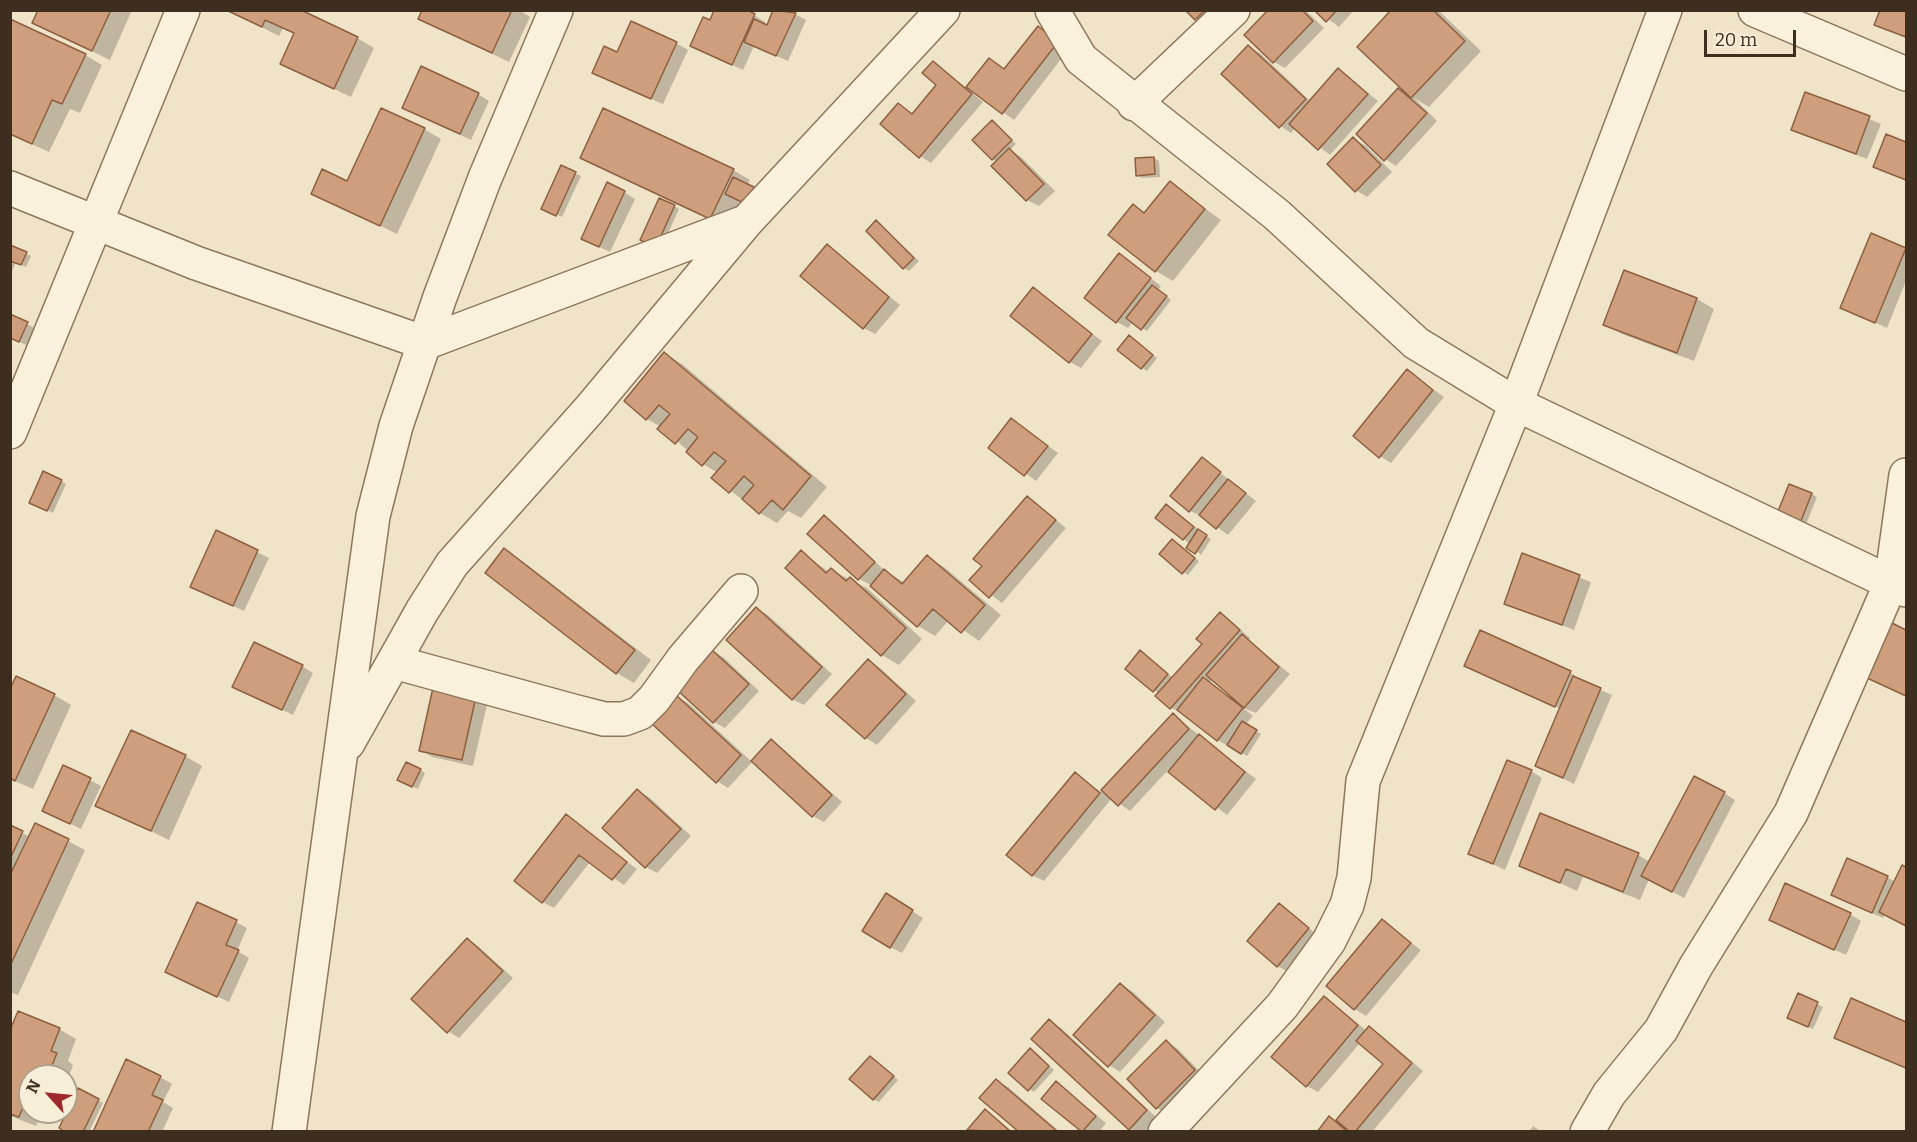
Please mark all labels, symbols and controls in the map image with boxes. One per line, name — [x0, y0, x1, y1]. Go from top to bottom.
scale bar — [1707, 18, 1798, 56]
text: 20 m — [1715, 29, 1757, 51]
north arrow — [18, 1064, 78, 1124]
text: N — [22, 1077, 45, 1096]

